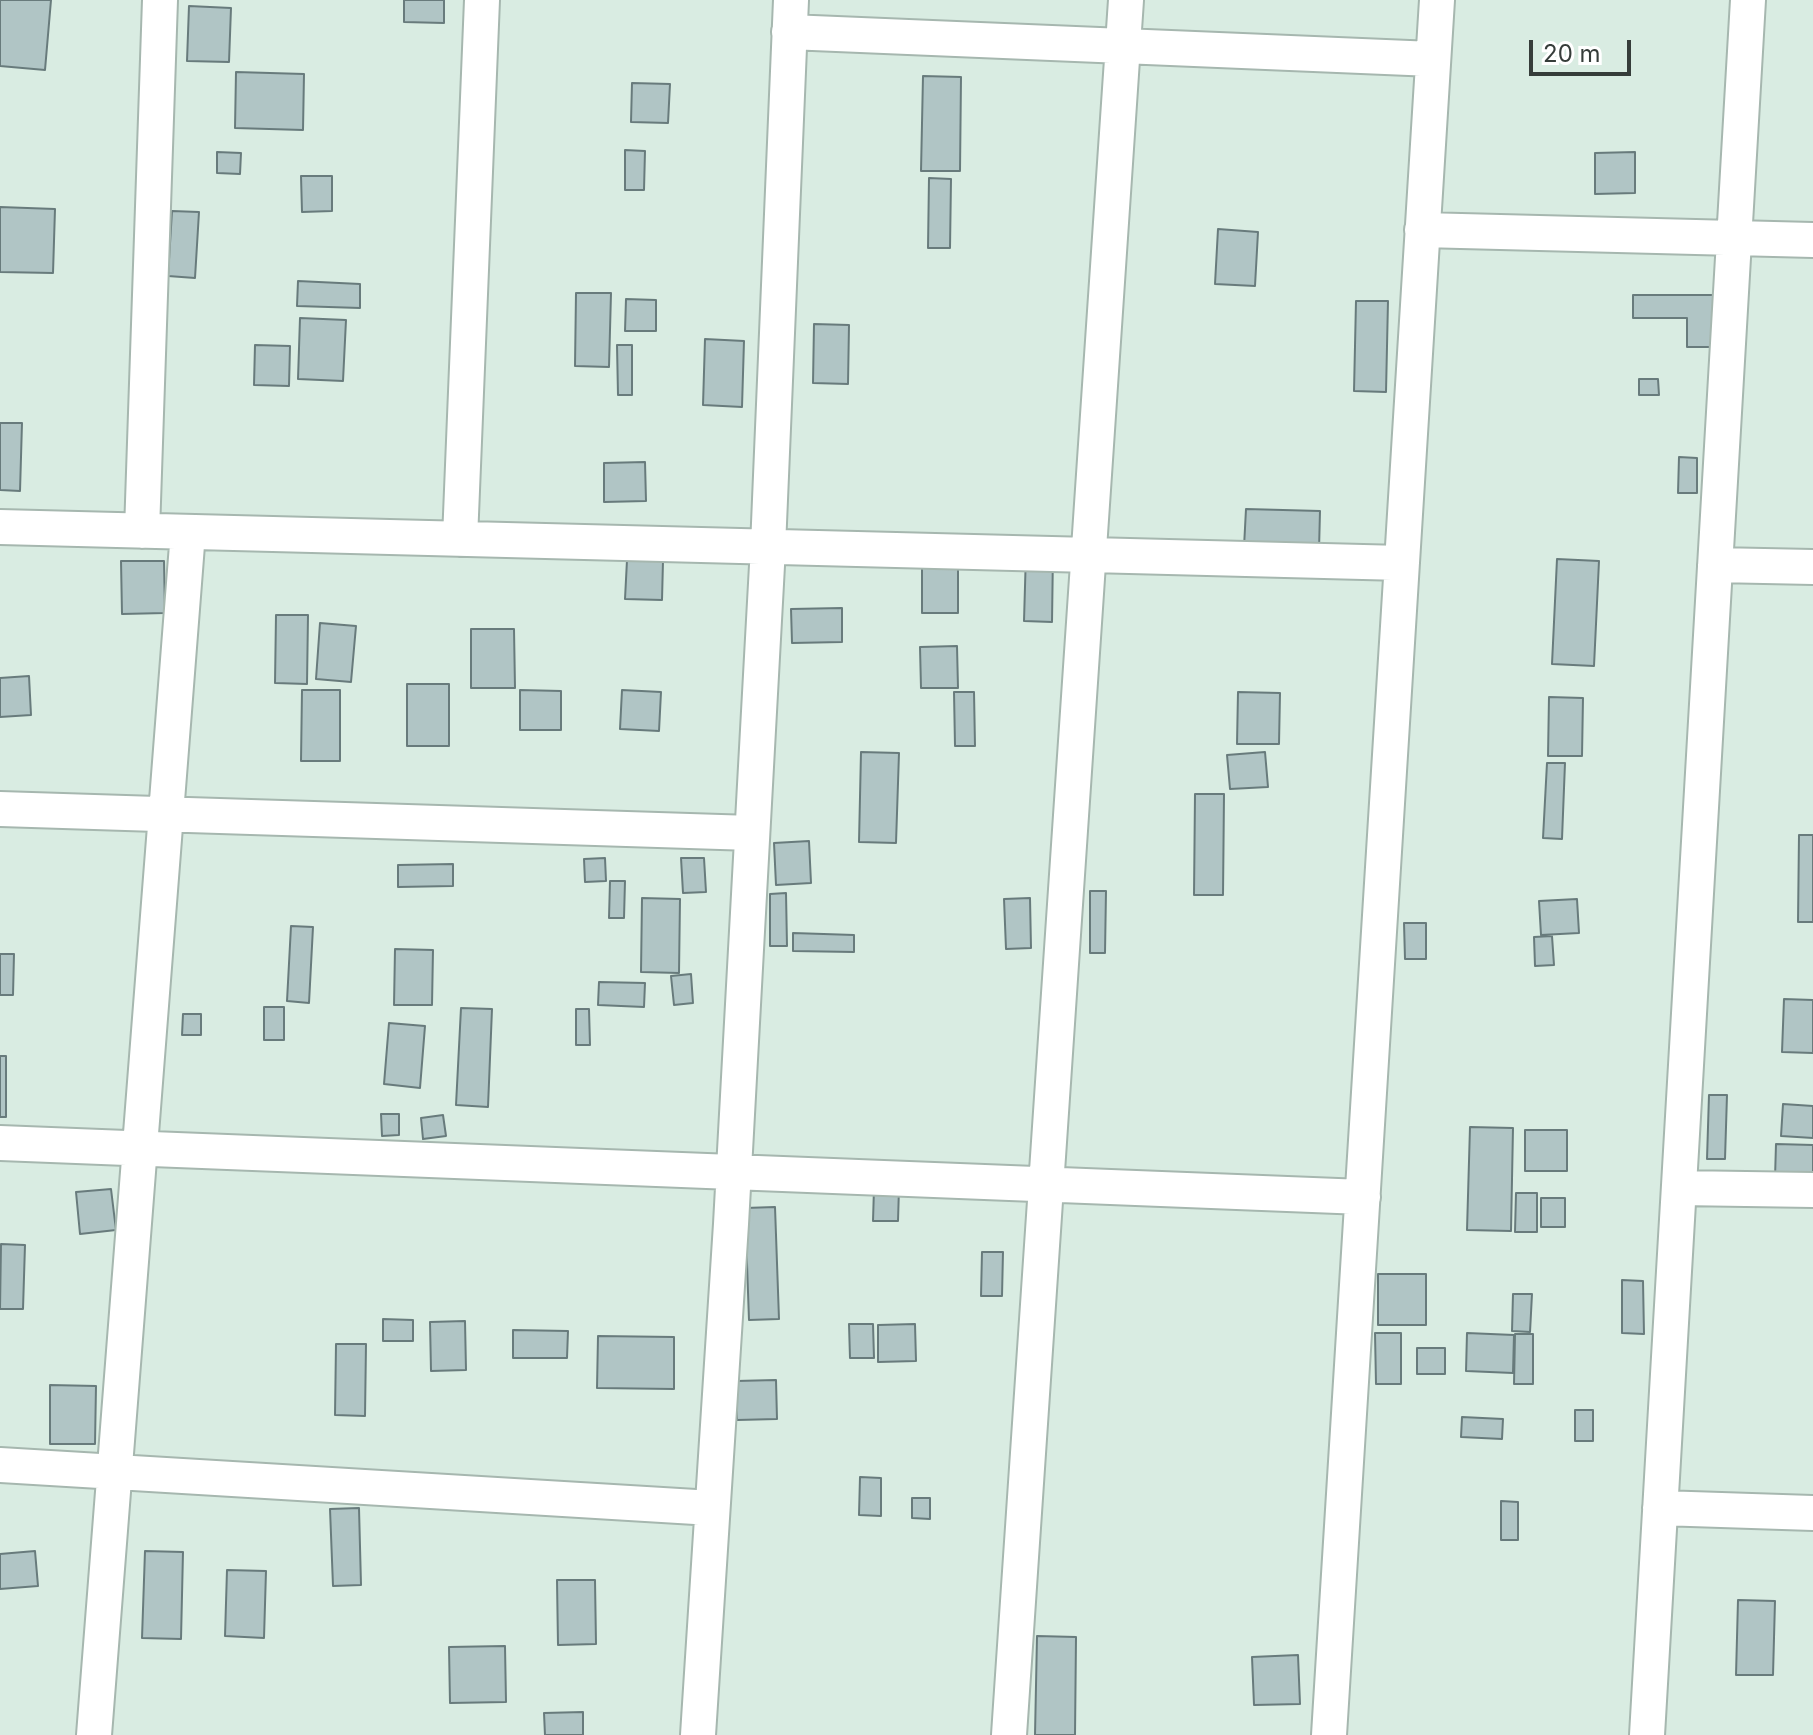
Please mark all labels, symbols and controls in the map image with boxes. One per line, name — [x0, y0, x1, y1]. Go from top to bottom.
scale bar — [1533, 24, 1635, 74]
text: 20 m — [1543, 39, 1601, 68]

